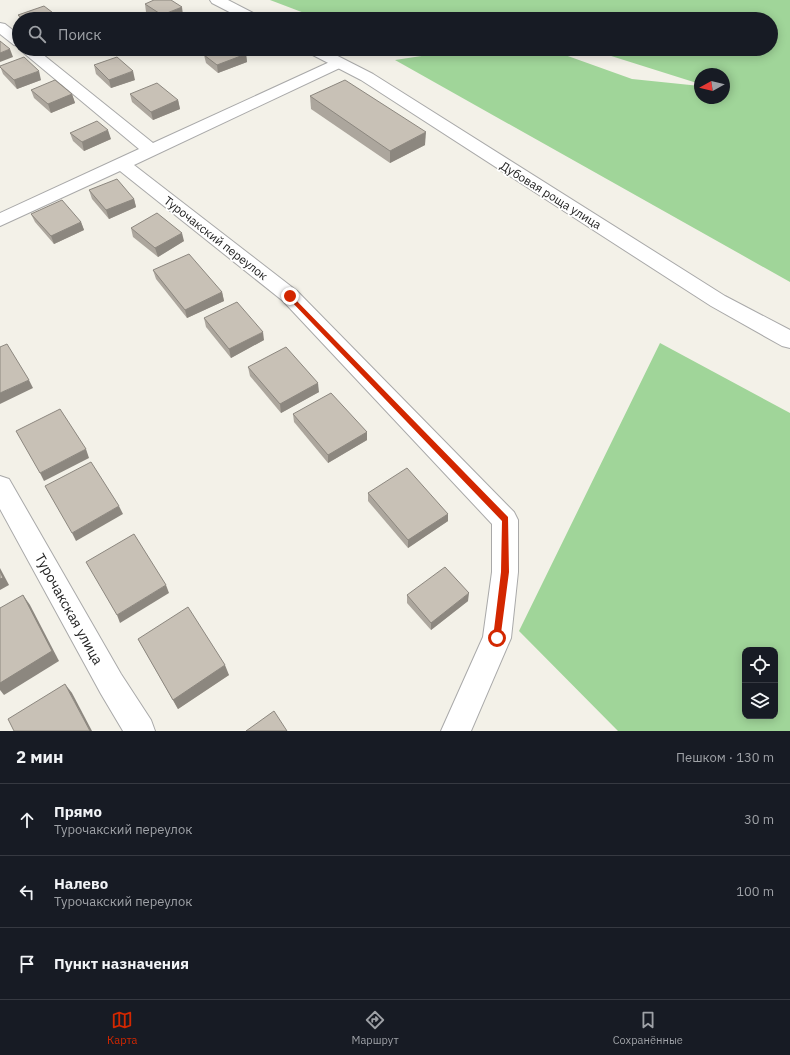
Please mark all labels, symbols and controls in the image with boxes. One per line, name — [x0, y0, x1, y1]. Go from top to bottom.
search box — [12, 12, 778, 56]
icon: search — [26, 23, 48, 45]
text: Поиск — [58, 25, 101, 44]
north arrow — [694, 68, 730, 104]
street label: Дубовая роща улица — [498, 158, 605, 233]
street label: Турочакский переулок — [161, 193, 271, 283]
route end — [281, 287, 299, 305]
street label: Турочакская улица — [31, 550, 107, 668]
route start — [488, 629, 506, 647]
map controls — [742, 647, 778, 719]
button: locate — [742, 647, 778, 683]
button: layers — [742, 683, 778, 719]
text: 2 мин — [16, 746, 63, 768]
text: Пешком · 130 m — [676, 749, 774, 766]
text: Прямо — [54, 802, 102, 821]
icon: ahead — [16, 809, 38, 831]
text: 30 m — [744, 811, 774, 828]
text: Турочакский переулок — [54, 821, 192, 838]
text: Налево — [54, 874, 108, 893]
icon: left — [16, 881, 38, 903]
text: 100 m — [736, 883, 774, 900]
text: Турочакский переулок — [54, 893, 192, 910]
icon: arrive — [16, 953, 38, 975]
text: Пункт назначения — [54, 954, 189, 973]
tab: Карта — [107, 1009, 137, 1047]
tab: Маршрут — [352, 1009, 399, 1047]
tab: Сохранённые — [613, 1009, 683, 1047]

